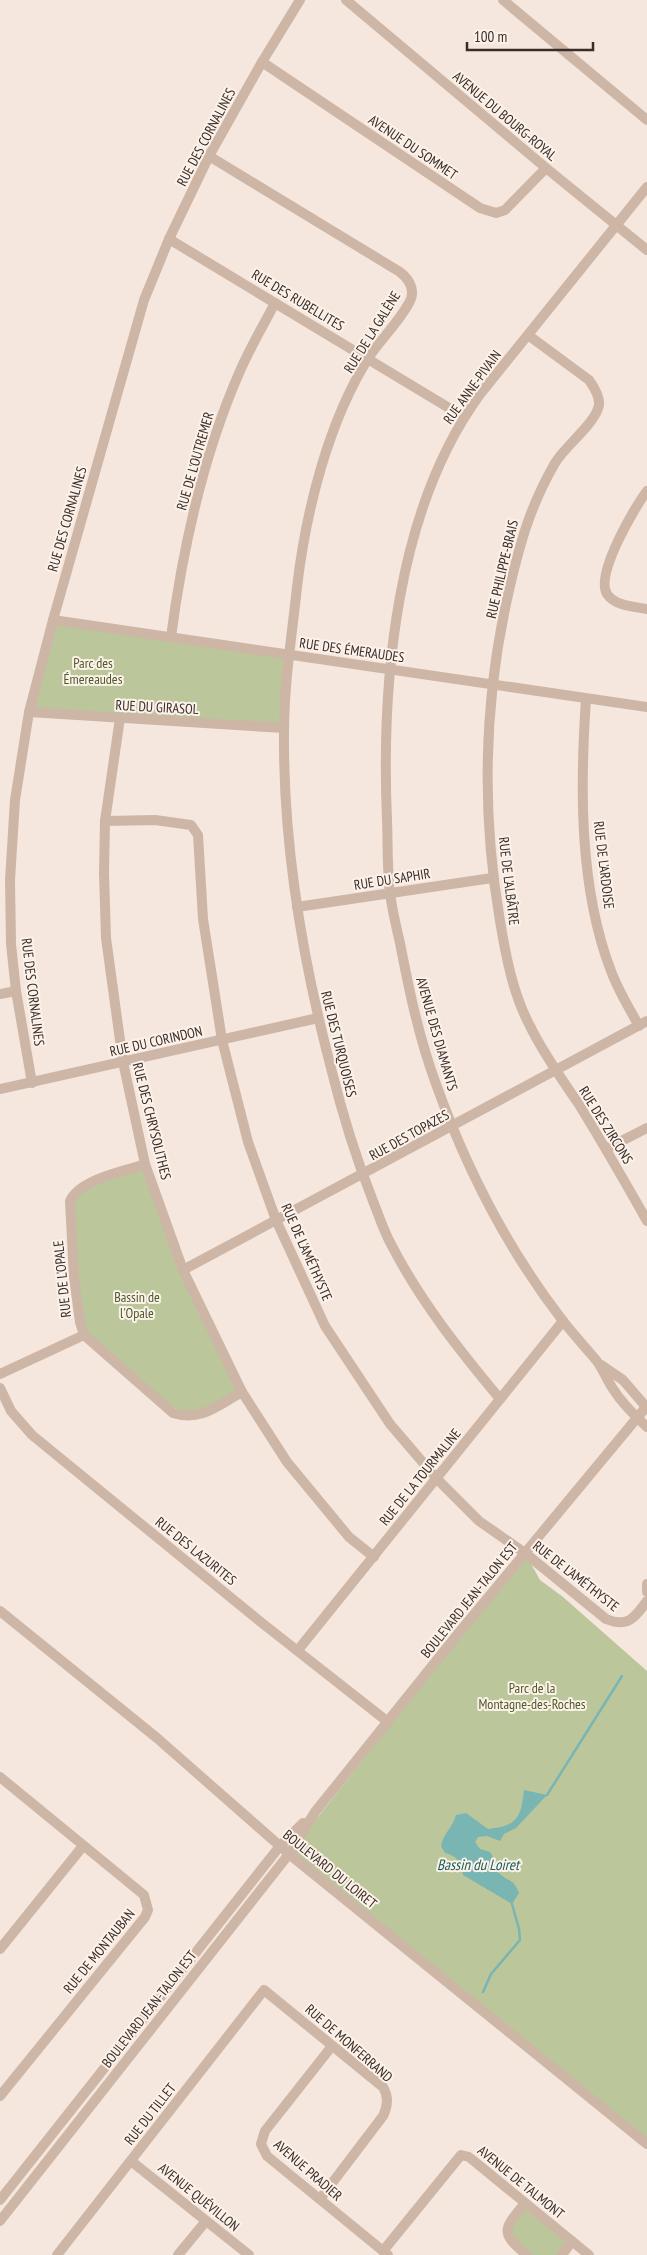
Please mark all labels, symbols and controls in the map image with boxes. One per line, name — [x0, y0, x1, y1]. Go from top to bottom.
scale bar — [467, 20, 593, 52]
text: 100 m — [474, 27, 507, 46]
street label: AVENUE DU BOURG-ROYAL — [449, 67, 561, 165]
street label: RUE DES CORNALINES — [173, 85, 239, 189]
street label: AVENUE DU SOMMET — [365, 111, 462, 184]
street label: RUE DES RUBELLITES — [248, 265, 348, 335]
street label: RUE DE LA GALÈNE — [340, 288, 404, 376]
street label: RUE ANNE-PIVAIN — [439, 346, 505, 428]
street label: RUE DE L'OUTREMER — [172, 410, 218, 512]
street label: RUE DES CORNALINES — [43, 464, 91, 574]
street label: RUE PHILIPPE-BRAIS — [482, 518, 522, 620]
street label: RUE DES ÉMERAUDES — [298, 634, 406, 666]
park label: Parc des Émereaudes — [64, 654, 123, 688]
street label: RUE DU GIRASOL — [115, 696, 199, 718]
street label: RUE DE L'ARDOISE — [590, 820, 618, 910]
street label: RUE DE L'ALBÂTRE — [495, 836, 523, 926]
street label: RUE DU SAPHIR — [353, 864, 432, 894]
street label: RUE DES CORNALINES — [17, 937, 49, 1047]
street label: AVENUE DES DIAMANTS — [412, 975, 462, 1093]
street label: RUE DES TURQUOISES — [317, 989, 361, 1099]
street label: RUE DU CORINDON — [108, 1022, 204, 1060]
street label: RUE DES CHRYSOLITHES — [129, 1061, 175, 1181]
street label: RUE DES ZIRCONS — [575, 1083, 637, 1167]
street label: RUE DES TOPAZES — [366, 1106, 452, 1164]
street label: RUE DE L'AMÉTHYSTE — [277, 1200, 337, 1304]
street label: RUE DE L'OPALE — [49, 1240, 75, 1318]
park label: Bassin de l'Opale — [114, 1288, 160, 1322]
street label: RUE DE LA TOURMALINE — [375, 1425, 465, 1529]
street label: RUE DES LAZURITES — [152, 1513, 240, 1589]
street label: RUE DE L'AMÉTHYSTE — [529, 1537, 623, 1615]
street label: BOULEVARD JEAN-TALON EST — [417, 1538, 522, 1662]
park label: Parc de la Montagne-des-Roches — [478, 1679, 586, 1713]
street label: BOULEVARD DU LOIRET — [279, 1826, 381, 1913]
water label: Bassin du Loiret — [437, 1855, 521, 1874]
street label: RUE DE MONTAUBAN — [59, 1905, 139, 1997]
street label: BOULEVARD JEAN-TALON EST — [98, 1946, 201, 2071]
street label: RUE DE MONFERRAND — [302, 2000, 396, 2086]
street label: RUE DU TILLET — [120, 2079, 180, 2149]
street label: AVENUE PRADIER — [270, 2135, 346, 2205]
street label: AVENUE DE TALMONT — [474, 2141, 569, 2223]
street label: AVENUE QUÉVILLON — [155, 2159, 243, 2235]

